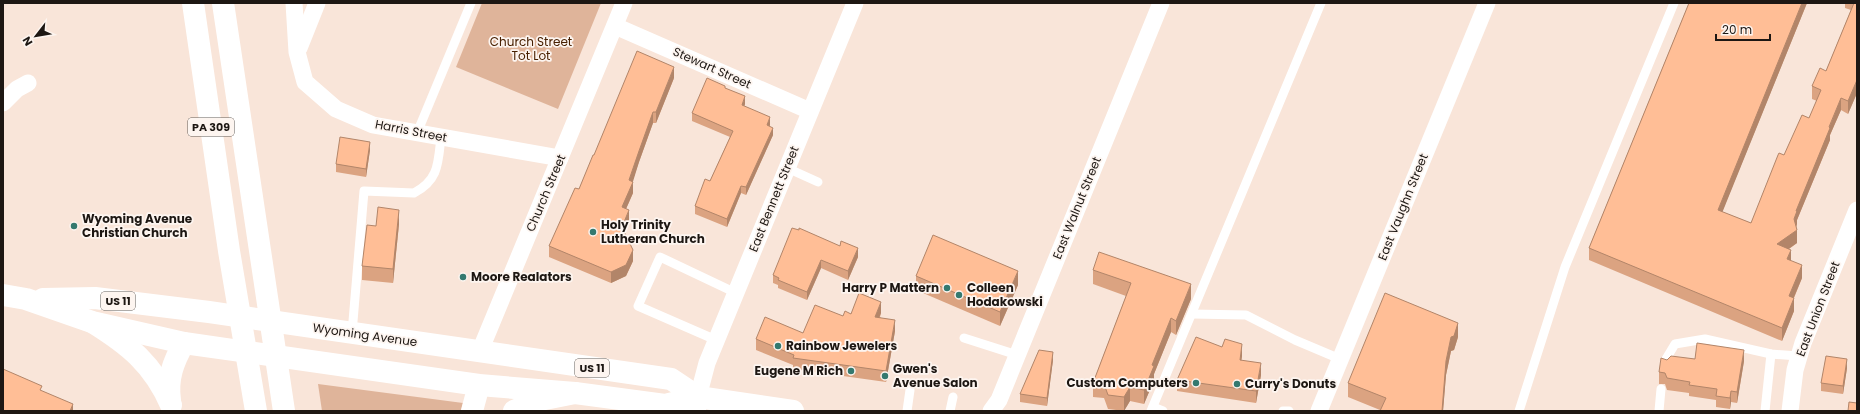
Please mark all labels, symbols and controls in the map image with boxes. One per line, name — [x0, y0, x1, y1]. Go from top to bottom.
north arrow — [16, 16, 56, 56]
scale bar — [1716, 16, 1770, 42]
text: 20 m — [1722, 21, 1752, 38]
text: N — [18, 33, 36, 49]
park label: Church Street Tot Lot — [490, 33, 572, 64]
street label: Stewart Street — [670, 43, 754, 92]
street label: Harris Street — [374, 115, 449, 146]
road number: PA 309 — [188, 118, 234, 136]
street label: East Bennett Street — [745, 143, 803, 254]
street label: East Vaughn Street — [1373, 151, 1432, 263]
street label: Church Street — [522, 152, 569, 234]
street label: East Walnut Street — [1048, 154, 1105, 262]
place label: Wyoming Avenue Christian Church — [82, 210, 193, 241]
place label: Holy Trinity Lutheran Church — [601, 216, 705, 247]
marker: Wyoming Avenue Christian Church — [69, 221, 79, 231]
marker: Holy Trinity Lutheran Church — [588, 227, 598, 237]
street label: East Union Street — [1792, 259, 1843, 359]
place label: Moore Realators — [471, 268, 572, 285]
marker: Moore Realators — [458, 272, 468, 282]
place label: Harry P Mattern — [842, 279, 939, 296]
place label: Colleen Hodakowski — [967, 279, 1043, 310]
marker: Harry P Mattern — [942, 283, 952, 293]
marker: Colleen Hodakowski — [954, 290, 964, 300]
road number: US 11 — [101, 292, 135, 310]
street label: Wyoming Avenue — [312, 319, 419, 350]
place label: Rainbow Jewelers — [786, 337, 898, 354]
marker: Rainbow Jewelers — [773, 341, 783, 351]
road number: US 11 — [575, 359, 609, 377]
place label: Gwen's Avenue Salon — [893, 360, 978, 391]
place label: Eugene M Rich — [755, 362, 843, 379]
marker: Eugene M Rich — [846, 366, 856, 376]
marker: Gwen's Avenue Salon — [880, 371, 890, 381]
place label: Custom Computers — [1066, 374, 1188, 391]
place label: Curry's Donuts — [1245, 375, 1336, 392]
marker: Custom Computers — [1191, 378, 1201, 388]
marker: Curry's Donuts — [1232, 379, 1242, 389]

